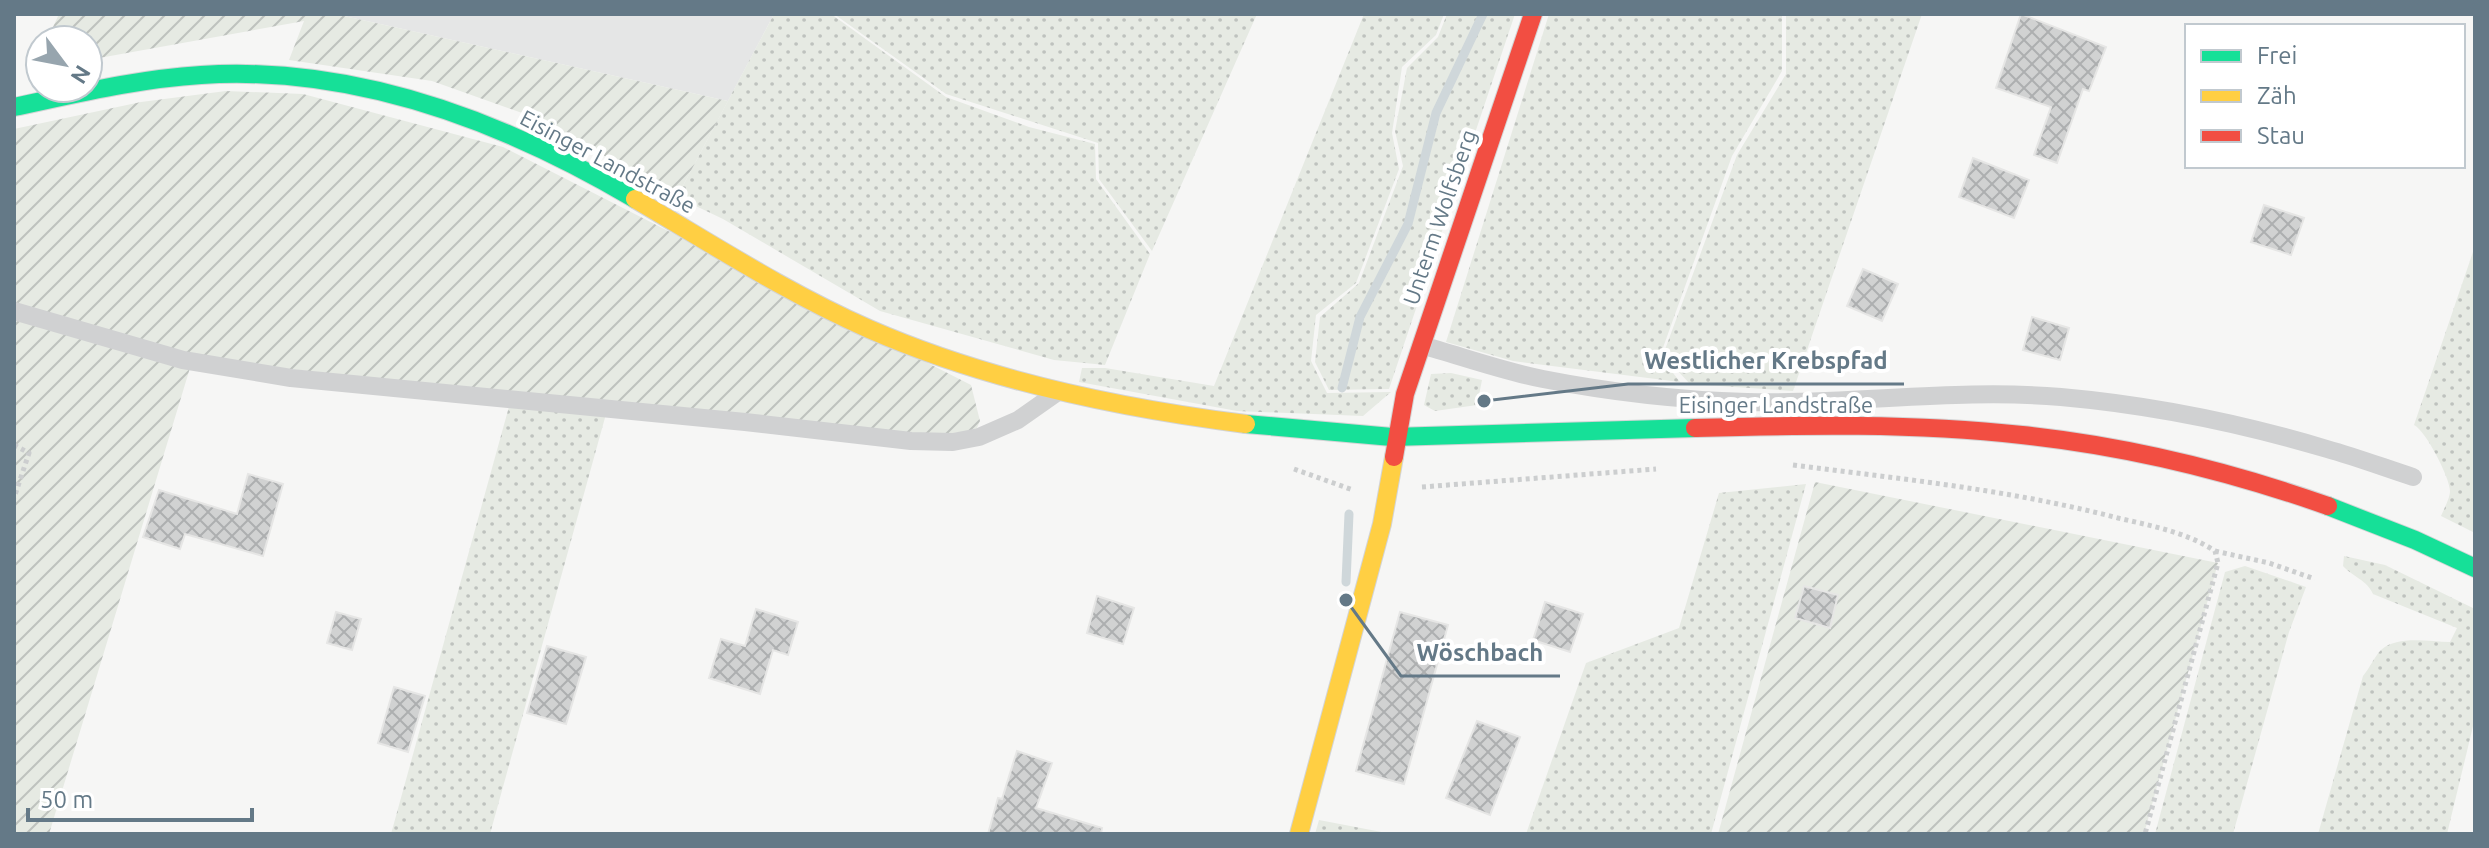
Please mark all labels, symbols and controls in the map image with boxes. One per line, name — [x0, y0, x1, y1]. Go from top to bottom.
north arrow — [24, 24, 104, 104]
legend — [2185, 24, 2465, 168]
text: Frei — [2257, 42, 2297, 69]
text: N — [66, 61, 96, 88]
text: Zäh — [2257, 82, 2297, 109]
street label: Eisinger Landstraße — [516, 104, 700, 218]
text: Stau — [2257, 122, 2305, 149]
street label: Unterm Wolfsberg — [1397, 126, 1481, 308]
callout: Westlicher Krebspfad — [1628, 336, 1904, 384]
text: Westlicher Krebspfad — [1644, 347, 1888, 374]
street label: Eisinger Landstraße — [1679, 392, 1873, 417]
callout: Wöschbach — [1401, 628, 1560, 676]
text: Wöschbach — [1417, 639, 1543, 666]
scale bar — [28, 772, 252, 822]
text: 50 m — [40, 786, 93, 813]

